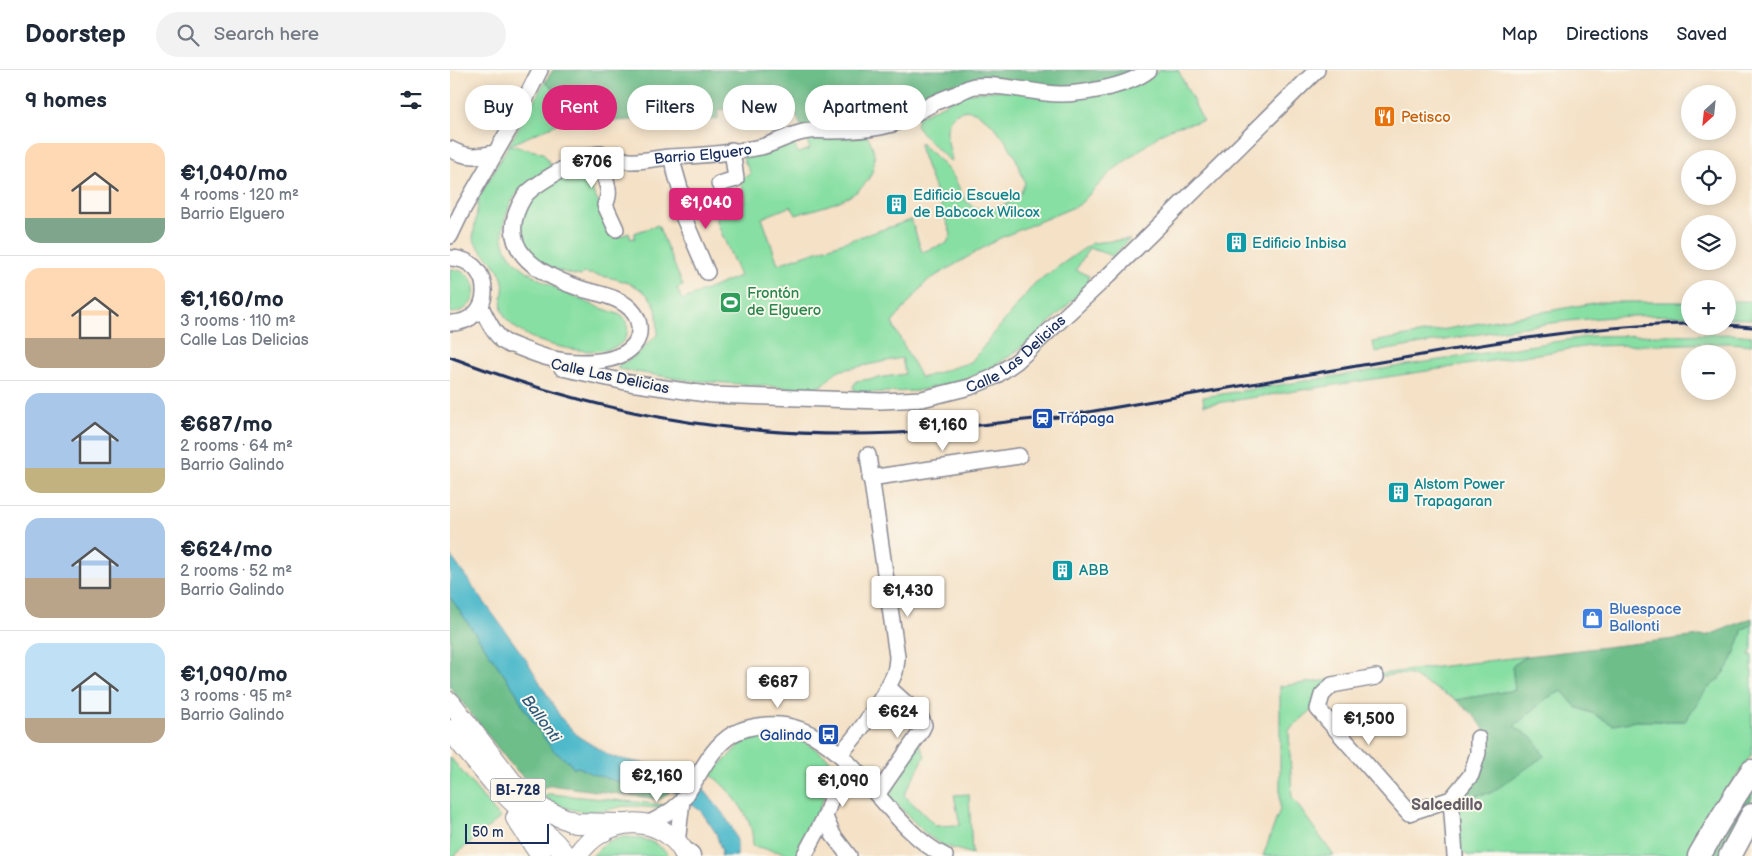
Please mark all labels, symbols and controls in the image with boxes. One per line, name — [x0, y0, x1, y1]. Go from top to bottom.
search box — [156, 12, 506, 57]
text: Doorstep — [25, 20, 126, 49]
icon: search — [174, 21, 202, 49]
text: Search here — [214, 23, 319, 46]
text: Map — [1502, 24, 1538, 45]
text: Directions — [1566, 24, 1648, 45]
text: Saved — [1676, 24, 1727, 45]
chip: Buy — [465, 85, 532, 130]
chip: Rent — [542, 85, 617, 130]
chip: Filters — [627, 85, 713, 130]
chip: New — [723, 85, 795, 130]
chip: Apartment — [805, 85, 926, 130]
north arrow — [1681, 85, 1736, 140]
map controls — [1681, 85, 1736, 400]
icon: filters — [397, 86, 425, 114]
text: 9 homes — [25, 88, 107, 113]
restaurant icon: Petisco — [1373, 105, 1397, 129]
place label: Petisco — [1401, 108, 1451, 127]
street label: Barrio Elguero — [653, 140, 754, 169]
pin: €706 — [562, 146, 622, 189]
button: locate — [1681, 150, 1736, 205]
text: €706 — [572, 153, 612, 172]
text: €1,040/mo — [180, 161, 288, 186]
icon: home — [65, 163, 125, 223]
text: 4 rooms · 120 m² — [180, 186, 299, 205]
place label: Edificio Escuela de Babcock Wilcox — [913, 186, 1040, 222]
pin: €1,040 — [665, 188, 747, 230]
building icon: Edificio Escuela de Babcock Wilcox — [885, 192, 909, 216]
text: €1,040 — [680, 194, 732, 213]
text: Barrio Elguero — [180, 205, 285, 224]
button: layers — [1681, 215, 1736, 270]
building icon: Edificio Inbisa — [1224, 231, 1248, 255]
place label: Edificio Inbisa — [1252, 234, 1346, 253]
button: + — [1681, 280, 1736, 335]
place label: Frontón de Elguero — [747, 284, 821, 320]
text: €1,160/mo — [180, 287, 284, 312]
icon: home — [65, 288, 125, 348]
sports icon: Frontón de Elguero — [719, 290, 743, 314]
street label: Calle Las Delicias — [963, 311, 1070, 398]
text: 3 rooms · 110 m² — [180, 312, 296, 331]
text: Calle Las Delicias — [180, 331, 309, 350]
button: − — [1681, 345, 1736, 400]
street label: Calle Las Delicias — [549, 355, 671, 398]
station icon: Trápaga — [1030, 406, 1054, 430]
place label: Trápaga — [1058, 409, 1114, 428]
pin: €1,160 — [902, 410, 984, 452]
text: €687/mo — [180, 412, 272, 437]
icon: home — [65, 413, 125, 473]
text: €1,160 — [919, 416, 967, 435]
text: 2 rooms · 64 m² — [180, 437, 293, 456]
text: Barrio Galindo — [180, 456, 284, 475]
place label: Alstom Power Trapagaran — [1414, 475, 1505, 511]
building icon: Alstom Power Trapagaran — [1386, 481, 1410, 505]
text: €624/mo — [180, 537, 272, 562]
icon: home — [65, 538, 125, 598]
building icon: ABB — [1051, 558, 1075, 582]
place label: ABB — [1079, 561, 1109, 580]
text: 2 rooms · 52 m² — [180, 562, 292, 581]
pin: €1,430 — [867, 576, 949, 618]
text: Barrio Galindo — [180, 581, 284, 600]
text: €1,430 — [882, 582, 934, 601]
place label: Bluespace Ballonti — [1609, 600, 1681, 636]
shop icon: Bluespace Ballonti — [1581, 606, 1605, 630]
text: €1,090/mo — [180, 662, 288, 687]
icon: home — [65, 663, 125, 723]
pin: €687 — [748, 666, 808, 709]
text: €687 — [758, 673, 798, 692]
text: 3 rooms · 95 m² — [180, 687, 292, 706]
water label: Ballonti — [517, 691, 565, 748]
pin: €624 — [868, 696, 928, 739]
text: €624 — [878, 703, 918, 722]
pin: €1,500 — [1328, 704, 1410, 746]
text: Barrio Galindo — [180, 706, 284, 725]
text: €1,500 — [1343, 710, 1395, 729]
bus stop icon: Galindo — [816, 723, 840, 747]
place label: Galindo — [760, 726, 812, 745]
pin: €2,160 — [616, 760, 698, 803]
pin: €1,090 — [802, 766, 884, 808]
text: €2,160 — [631, 767, 683, 786]
text: €1,090 — [817, 772, 869, 791]
road number: BI-728 — [490, 778, 546, 802]
district label: Salcedillo — [1411, 796, 1483, 815]
scale bar — [465, 821, 549, 844]
text: 50 m — [472, 824, 504, 841]

